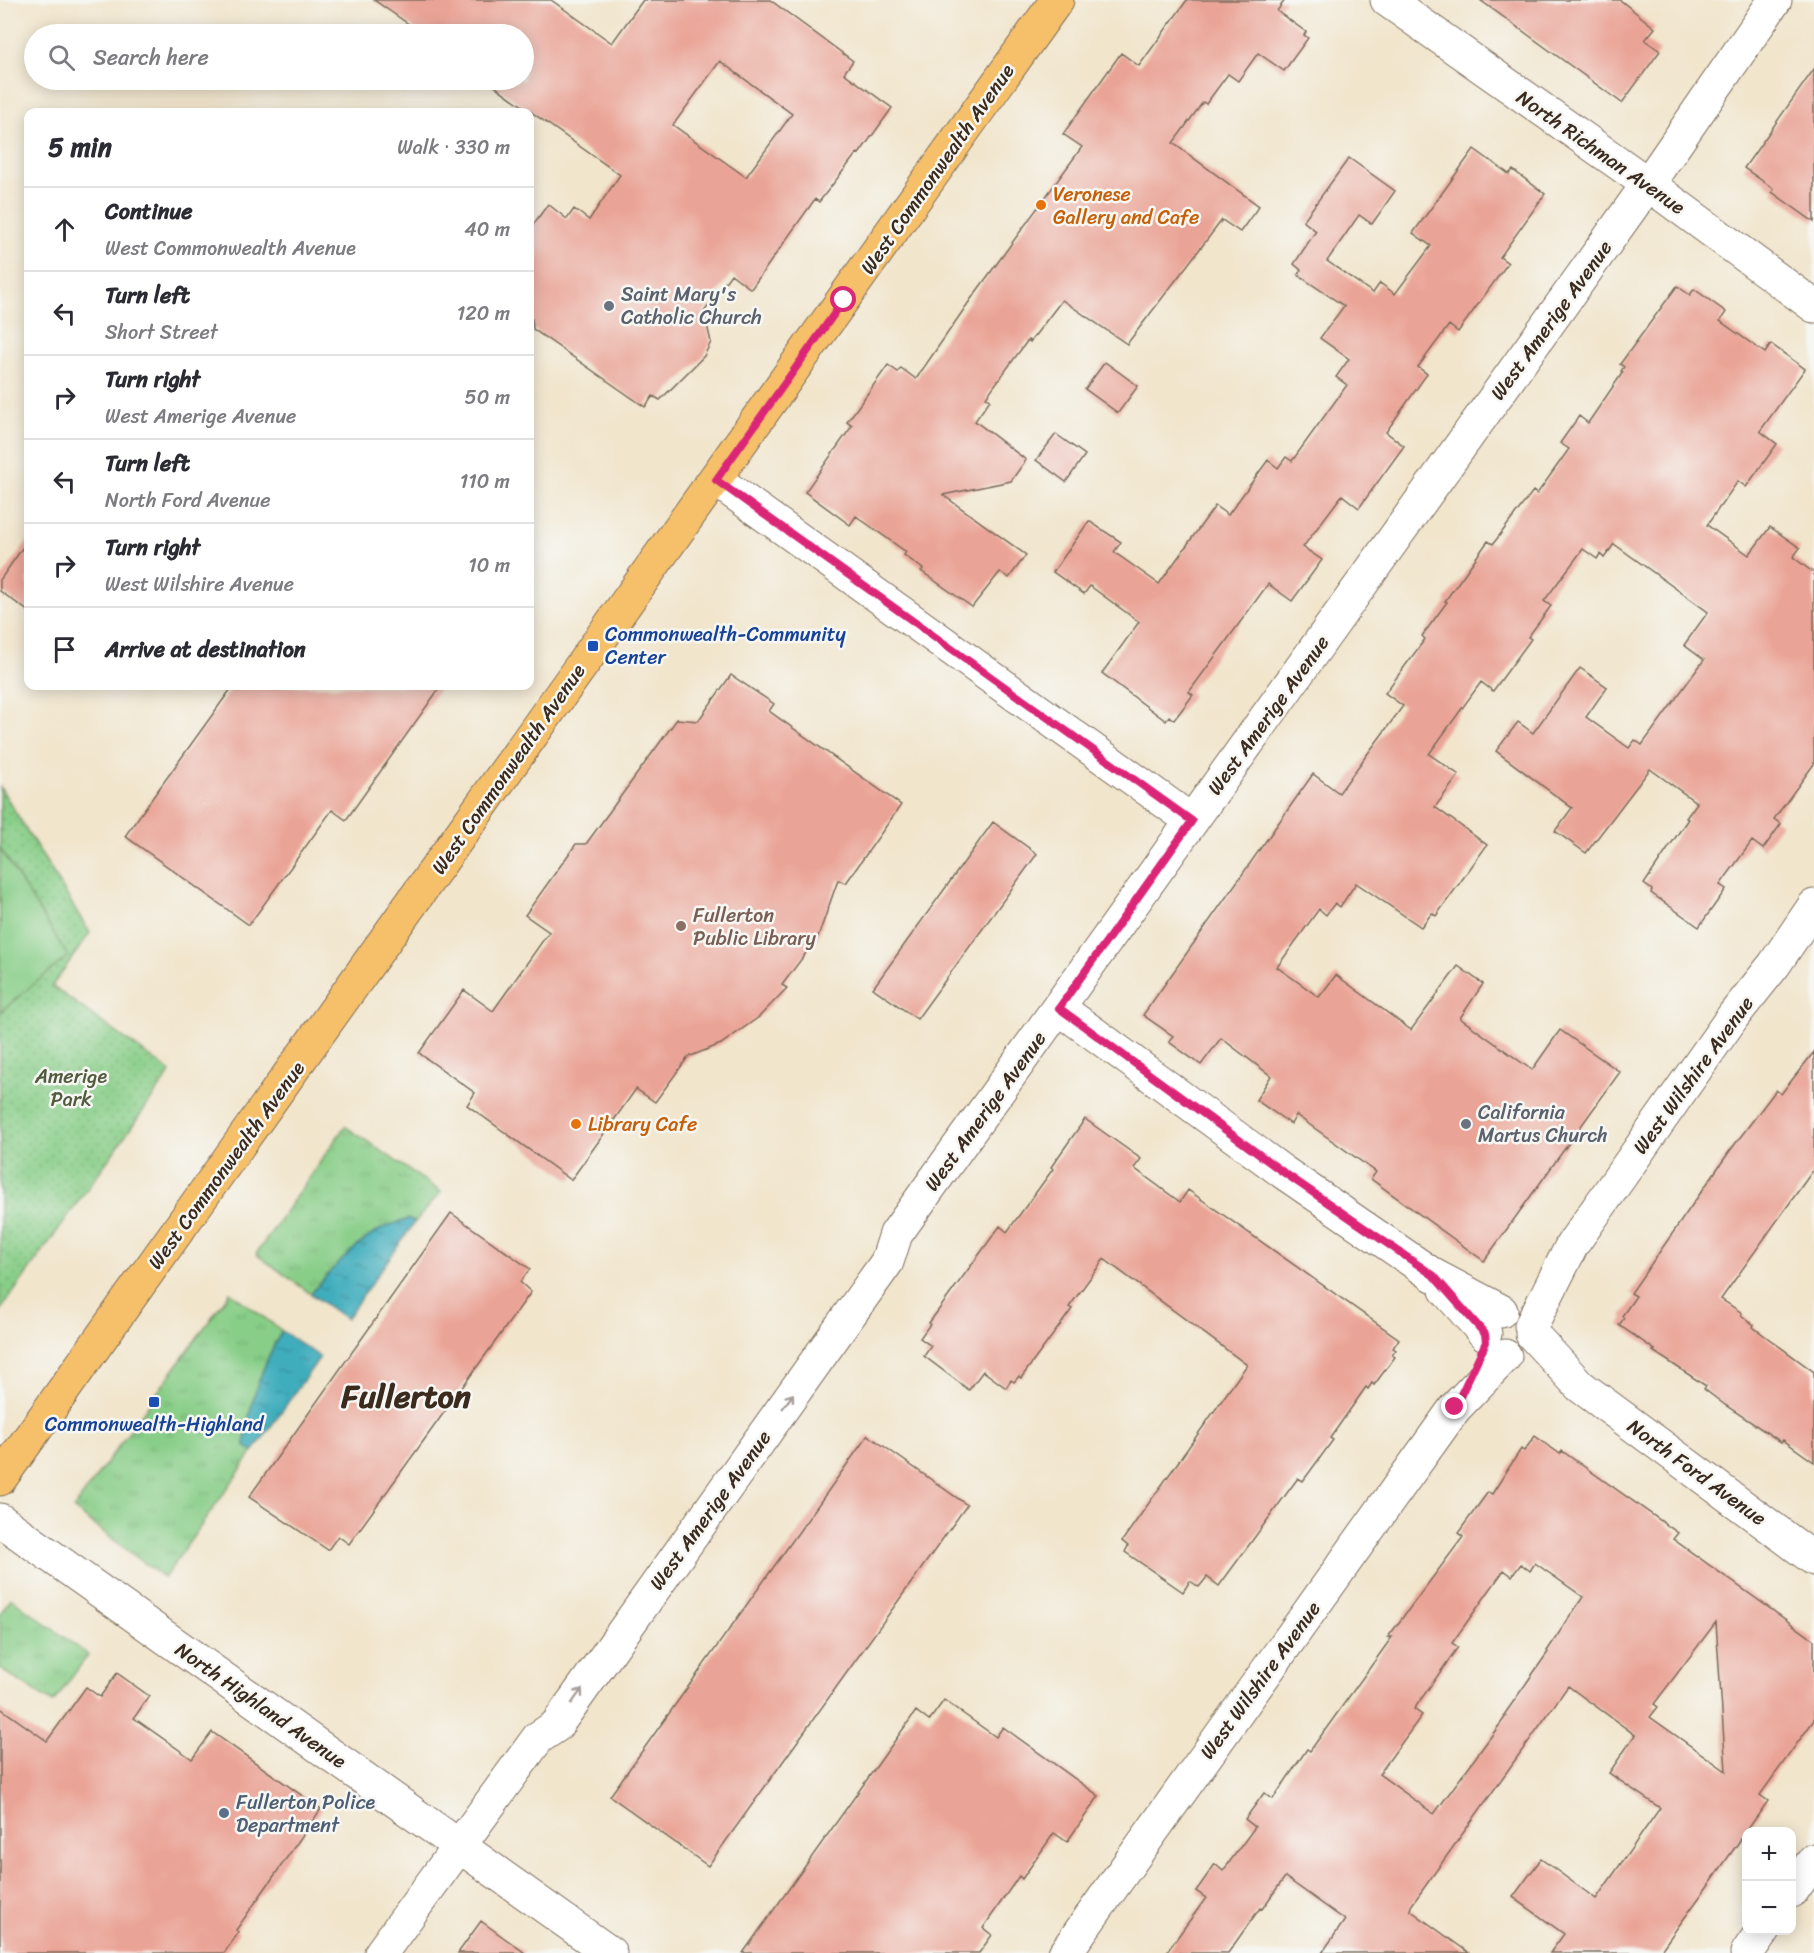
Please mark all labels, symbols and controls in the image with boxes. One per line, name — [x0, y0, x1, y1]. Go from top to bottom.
search box — [24, 24, 534, 90]
text: Search here — [93, 38, 209, 77]
icon: search — [45, 41, 78, 74]
street label: West Commonwealth Avenue — [851, 56, 1024, 282]
street label: North Richman Avenue — [1509, 81, 1693, 224]
text: 5 min — [48, 124, 112, 170]
text: Walk · 330 m — [397, 130, 510, 165]
place label: Veronese Gallery and Cafe — [1053, 177, 1199, 235]
text: Continue — [105, 192, 193, 231]
marker: Veronese Gallery and Cafe — [1034, 198, 1048, 212]
text: 40 m — [464, 212, 510, 247]
icon: ahead — [48, 213, 81, 246]
text: West Commonwealth Avenue — [105, 231, 356, 266]
street label: West Amerige Avenue — [1481, 233, 1622, 408]
text: Turn left — [105, 276, 190, 315]
place label: Saint Mary's Catholic Church — [621, 277, 762, 335]
route start — [830, 286, 856, 312]
text: 120 m — [457, 296, 510, 331]
icon: left — [48, 297, 81, 330]
marker: Saint Mary's Catholic Church — [602, 299, 616, 313]
text: Short Street — [105, 315, 218, 350]
text: Turn right — [105, 360, 200, 399]
text: 50 m — [465, 380, 510, 415]
icon: right — [48, 381, 81, 414]
text: West Amerige Avenue — [105, 399, 296, 434]
text: Turn left — [105, 444, 190, 483]
text: 110 m — [460, 464, 510, 499]
icon: left — [48, 465, 81, 498]
text: North Ford Avenue — [105, 483, 270, 518]
text: Turn right — [105, 528, 200, 567]
text: 10 m — [468, 548, 510, 583]
icon: right — [48, 549, 81, 582]
text: West Wilshire Avenue — [105, 567, 294, 602]
place label: Commonwealth-Community Center — [605, 617, 847, 675]
street label: West Amerige Avenue — [1198, 628, 1339, 803]
text: Arrive at destination — [105, 630, 306, 669]
icon: arrive — [48, 633, 81, 666]
marker: Commonwealth-Community Center — [586, 639, 600, 653]
street label: West Commonwealth Avenue — [422, 656, 595, 882]
place label: Fullerton Public Library — [693, 898, 816, 956]
marker: Fullerton Public Library — [674, 919, 688, 933]
street label: West Wilshire Avenue — [1624, 989, 1763, 1162]
street label: West Amerige Avenue — [915, 1024, 1056, 1199]
street label: West Commonwealth Avenue — [138, 1053, 315, 1277]
park label: Amerige Park — [34, 1059, 107, 1117]
place label: California Martus Church — [1478, 1095, 1608, 1153]
place label: Library Cafe — [588, 1107, 697, 1142]
marker: Library Cafe — [569, 1117, 583, 1131]
marker: California Martus Church — [1459, 1117, 1473, 1131]
district label: Fullerton — [340, 1368, 471, 1425]
one-way arrow — [782, 1393, 794, 1409]
route end — [1441, 1393, 1467, 1419]
marker: Commonwealth-Highland — [147, 1395, 161, 1409]
place label: Commonwealth-Highland — [45, 1407, 265, 1442]
street label: North Ford Avenue — [1619, 1410, 1774, 1535]
street label: West Amerige Avenue — [640, 1423, 781, 1598]
street label: West Wilshire Avenue — [1191, 1594, 1330, 1767]
street label: North Highland Avenue — [168, 1633, 354, 1778]
one-way arrow — [571, 1689, 583, 1705]
place label: Fullerton Police Department — [236, 1785, 376, 1843]
marker: Fullerton Police Department — [217, 1806, 231, 1820]
map controls — [1742, 1827, 1796, 1935]
button: + — [1742, 1827, 1796, 1881]
button: − — [1742, 1881, 1796, 1935]

